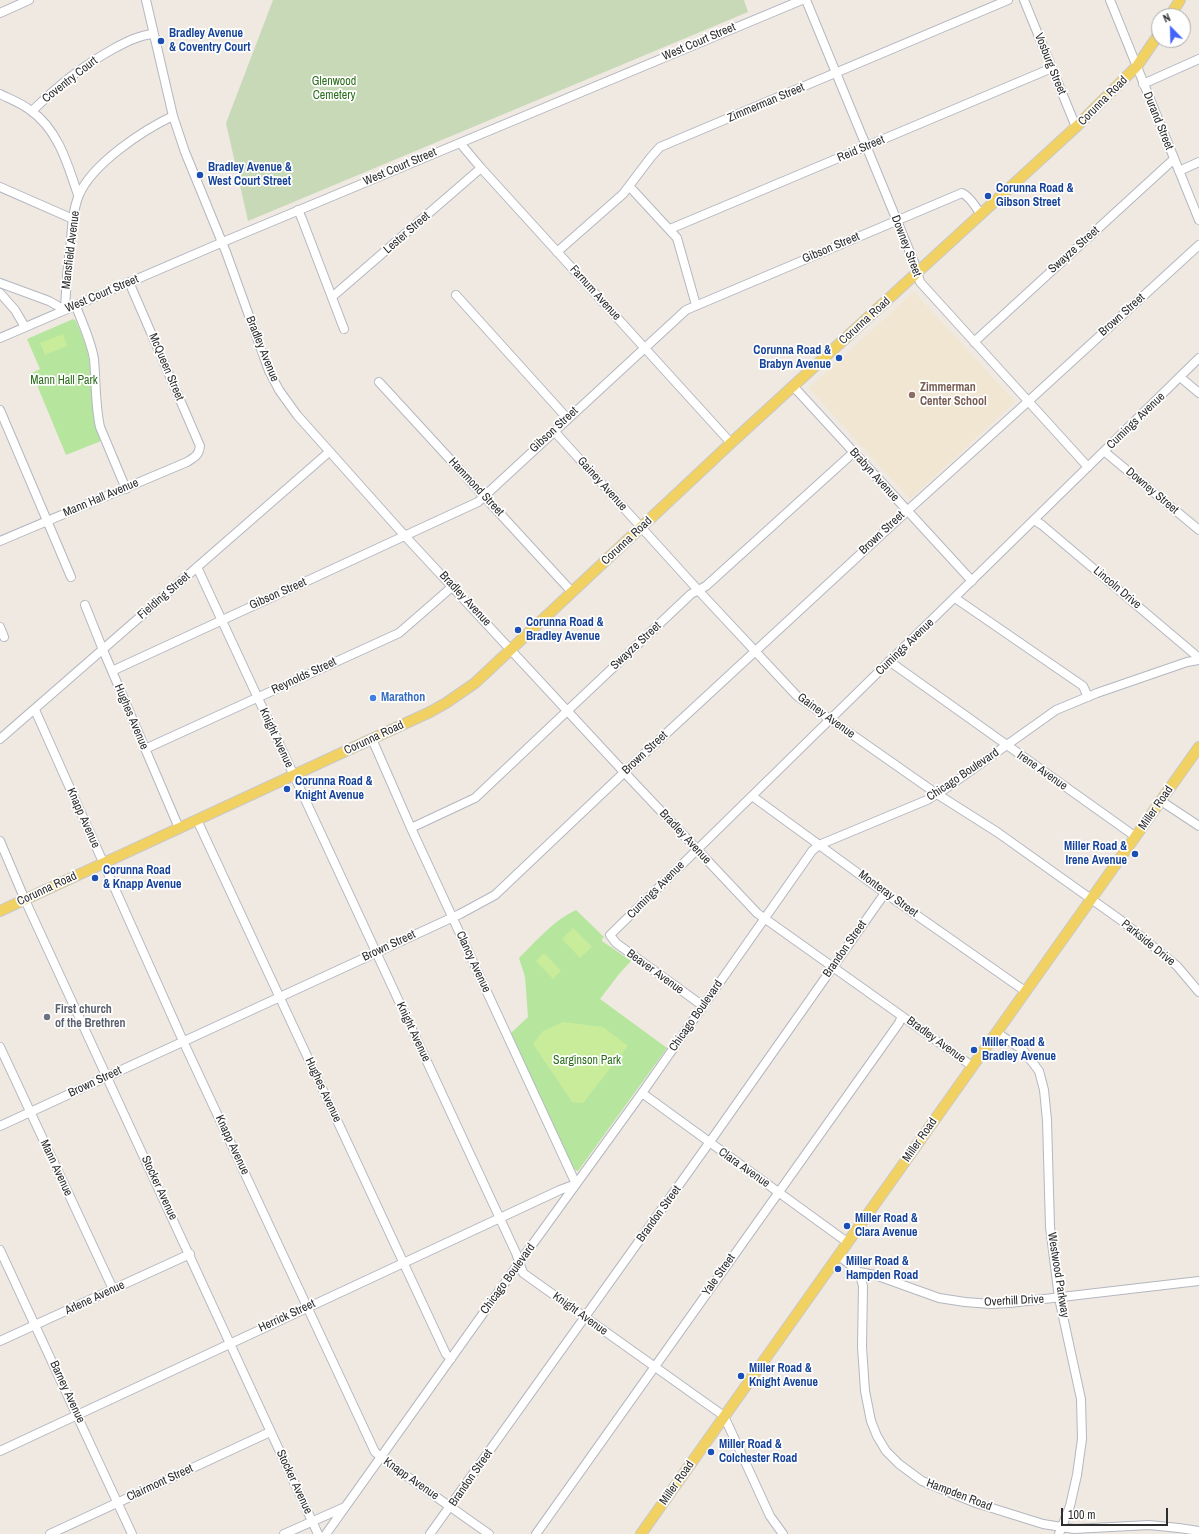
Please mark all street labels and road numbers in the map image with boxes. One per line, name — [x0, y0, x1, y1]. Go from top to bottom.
street label: West Court Street — [660, 20, 738, 64]
street label: Vosburg Street — [1031, 31, 1069, 97]
street label: Coventry Court — [39, 54, 101, 106]
street label: Corunna Road — [1075, 73, 1131, 129]
street label: Zimmerman Street — [725, 80, 807, 126]
street label: Durand Street — [1140, 90, 1176, 152]
street label: Reid Street — [835, 133, 887, 165]
street label: West Court Street — [361, 145, 439, 189]
street label: Lester Street — [381, 209, 433, 257]
street label: Mansfield Avenue — [59, 210, 83, 290]
street label: Downey Street — [888, 213, 924, 279]
street label: Swayze Street — [1046, 223, 1102, 277]
street label: Gibson Street — [800, 230, 862, 266]
street label: Farnum Avenue — [566, 262, 624, 324]
street label: West Court Street — [63, 272, 141, 316]
street label: Brown Street — [1096, 291, 1148, 339]
street label: Corunna Road — [836, 294, 894, 348]
street label: Bradley Avenue — [242, 314, 282, 384]
street label: McQueen Street — [145, 331, 187, 403]
street label: Cumings Avenue — [1104, 390, 1168, 452]
street label: Gibson Street — [527, 404, 581, 456]
street label: Brabyn Avenue — [846, 445, 902, 505]
street label: Gainey Avenue — [574, 454, 630, 514]
street label: Hammond Street — [445, 455, 507, 519]
street label: Downey Street — [1123, 465, 1181, 517]
street label: Mann Hall Avenue — [61, 476, 141, 520]
street label: Brown Street — [856, 508, 908, 558]
street label: Corunna Road — [599, 514, 655, 568]
street label: Lincoln Drive — [1090, 564, 1144, 612]
street label: Fielding Street — [135, 569, 193, 623]
street label: Bradley Avenue — [436, 569, 494, 629]
street label: Gibson Street — [247, 575, 309, 613]
street label: Cumings Avenue — [873, 616, 937, 678]
street label: Swayze Street — [608, 619, 664, 673]
street label: Reynolds Street — [269, 655, 339, 697]
street label: Hughes Avenue — [111, 682, 151, 752]
street label: Gainey Avenue — [794, 690, 858, 742]
street label: Knight Avenue — [256, 706, 296, 770]
street label: Corunna Road — [342, 718, 406, 758]
street label: Brown Street — [619, 728, 671, 778]
street label: Chicago Boulevard — [924, 746, 1002, 804]
street label: Irene Avenue — [1014, 748, 1070, 794]
street label: Miller Road — [1136, 783, 1176, 833]
street label: Knapp Avenue — [63, 786, 103, 850]
street label: Bradley Avenue — [656, 807, 714, 867]
street label: Cumings Avenue — [624, 858, 688, 922]
street label: Monteray Street — [855, 868, 921, 920]
street label: Corunna Road — [15, 869, 79, 909]
street label: Parkside Drive — [1118, 917, 1178, 969]
street label: Brandon Street — [820, 918, 870, 980]
street label: Brown Street — [360, 927, 418, 965]
street label: Clancy Avenue — [453, 929, 493, 995]
street label: Beaver Avenue — [624, 946, 686, 998]
street label: Chicago Boulevard — [666, 978, 726, 1054]
street label: Knight Avenue — [393, 1000, 433, 1064]
street label: Bradley Avenue — [904, 1014, 968, 1066]
street label: Hughes Avenue — [302, 1055, 344, 1125]
street label: Brown Street — [66, 1063, 124, 1101]
street label: Knapp Avenue — [212, 1113, 252, 1177]
street label: Miller Road — [900, 1115, 940, 1165]
street label: Mann Avenue — [37, 1138, 75, 1198]
street label: Clara Avenue — [716, 1145, 772, 1191]
street label: Stocker Avenue — [138, 1154, 180, 1222]
street label: Brandon Street — [634, 1183, 684, 1245]
street label: Westwood Parkway — [1044, 1231, 1072, 1319]
street label: Chicago Boulevard — [478, 1241, 538, 1317]
street label: Yale Street — [699, 1251, 739, 1299]
street label: Arlene Avenue — [63, 1278, 127, 1318]
street label: Knight Avenue — [550, 1289, 610, 1339]
street label: Overhill Drive — [984, 1292, 1044, 1310]
street label: Herrick Street — [256, 1297, 318, 1335]
street label: Barney Avenue — [46, 1359, 88, 1425]
street label: Brandon Street — [446, 1447, 496, 1509]
street label: Stocker Avenue — [273, 1448, 315, 1516]
street label: Knapp Avenue — [380, 1455, 442, 1503]
street label: Miller Road — [657, 1458, 697, 1508]
street label: Clairmont Street — [124, 1461, 196, 1505]
street label: Hampden Road — [924, 1476, 994, 1514]

